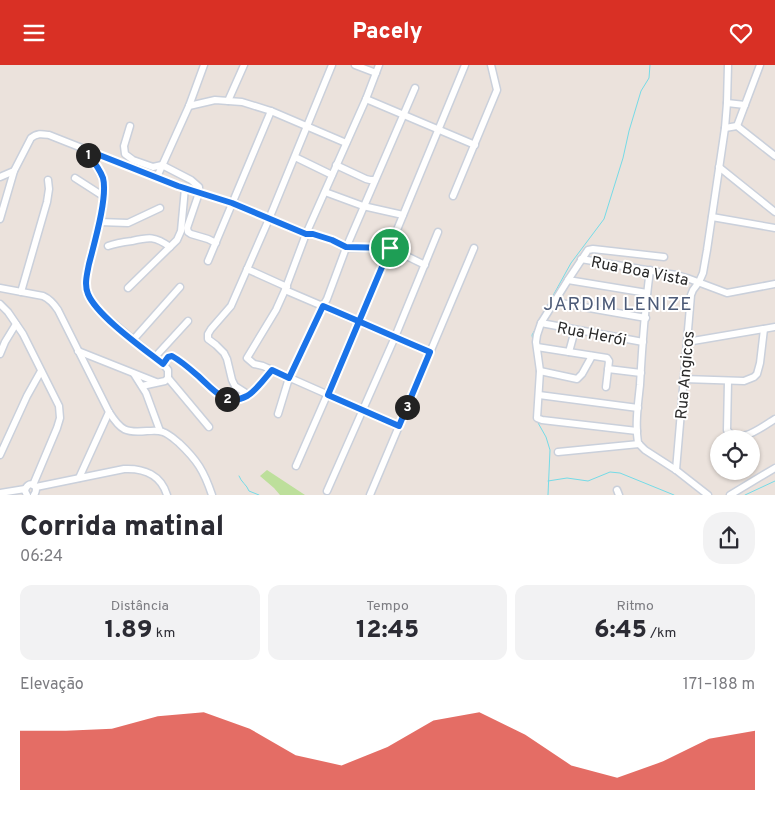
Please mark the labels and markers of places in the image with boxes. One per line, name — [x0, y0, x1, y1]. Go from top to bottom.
pin: 1 — [76, 143, 100, 167]
pin — [369, 227, 411, 269]
pin: 2 — [214, 387, 240, 411]
pin: 3 — [394, 395, 420, 419]

